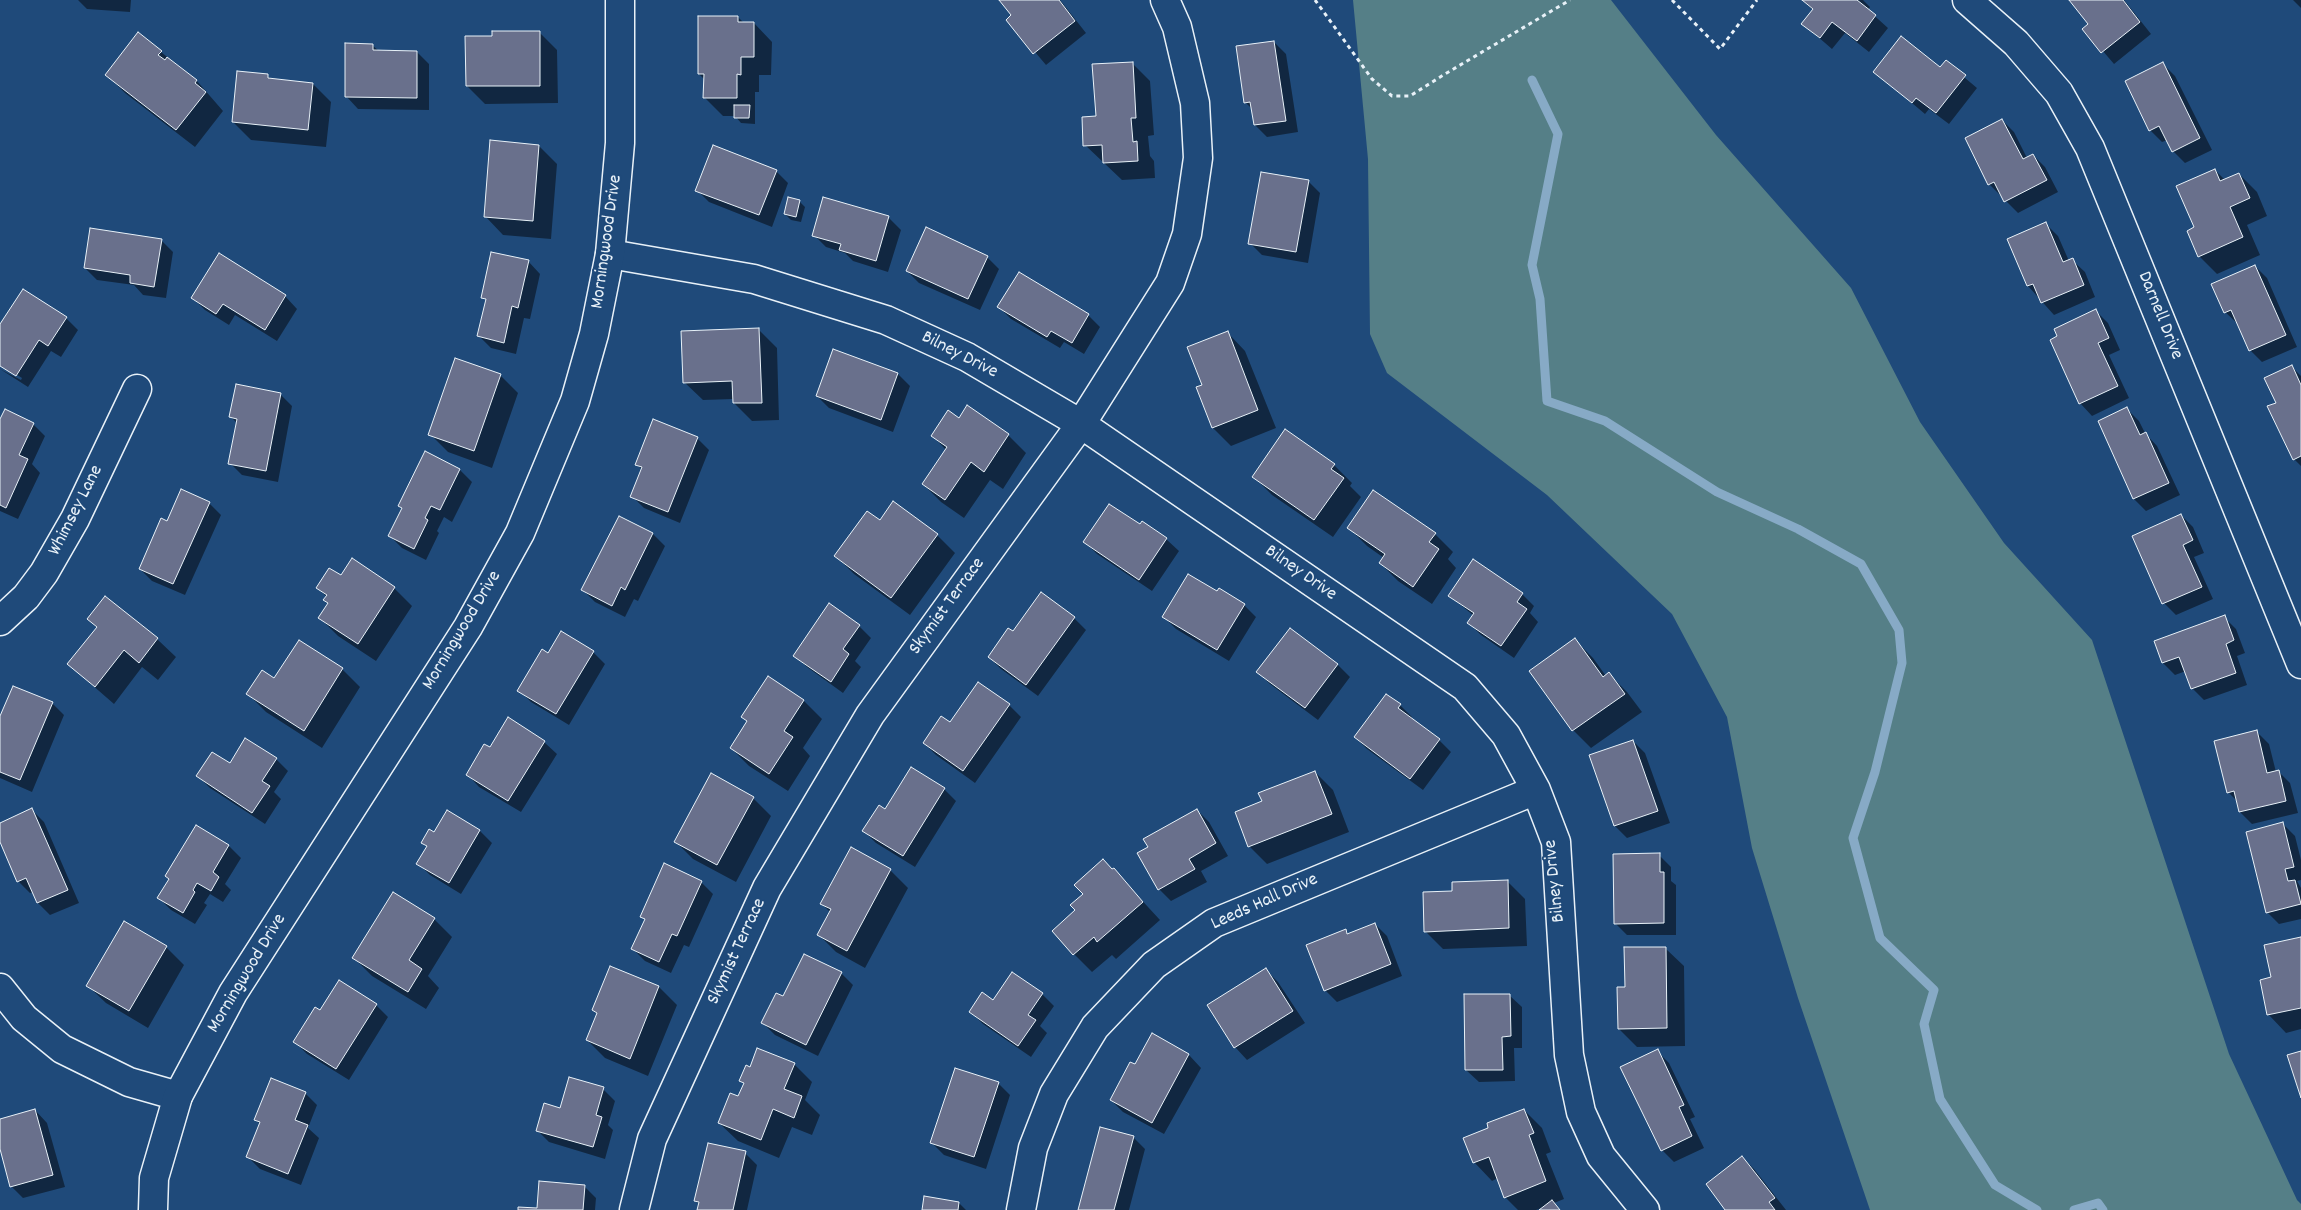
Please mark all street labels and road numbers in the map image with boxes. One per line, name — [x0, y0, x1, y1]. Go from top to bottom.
street label: Morningwood Drive — [587, 174, 629, 310]
street label: Darnell Drive — [2131, 269, 2187, 363]
street label: Bilney Drive — [917, 327, 1001, 385]
street label: Whimsey Lane — [45, 462, 109, 560]
street label: Bilney Drive — [1260, 541, 1340, 607]
street label: Skymist Terrace — [905, 554, 991, 660]
street label: Morningwood Drive — [418, 567, 508, 695]
street label: Bilney Drive — [1540, 839, 1572, 923]
street label: Leeds Hall Drive — [1208, 869, 1322, 937]
street label: Skymist Terrace — [703, 895, 773, 1009]
street label: Morningwood Drive — [203, 910, 293, 1038]

